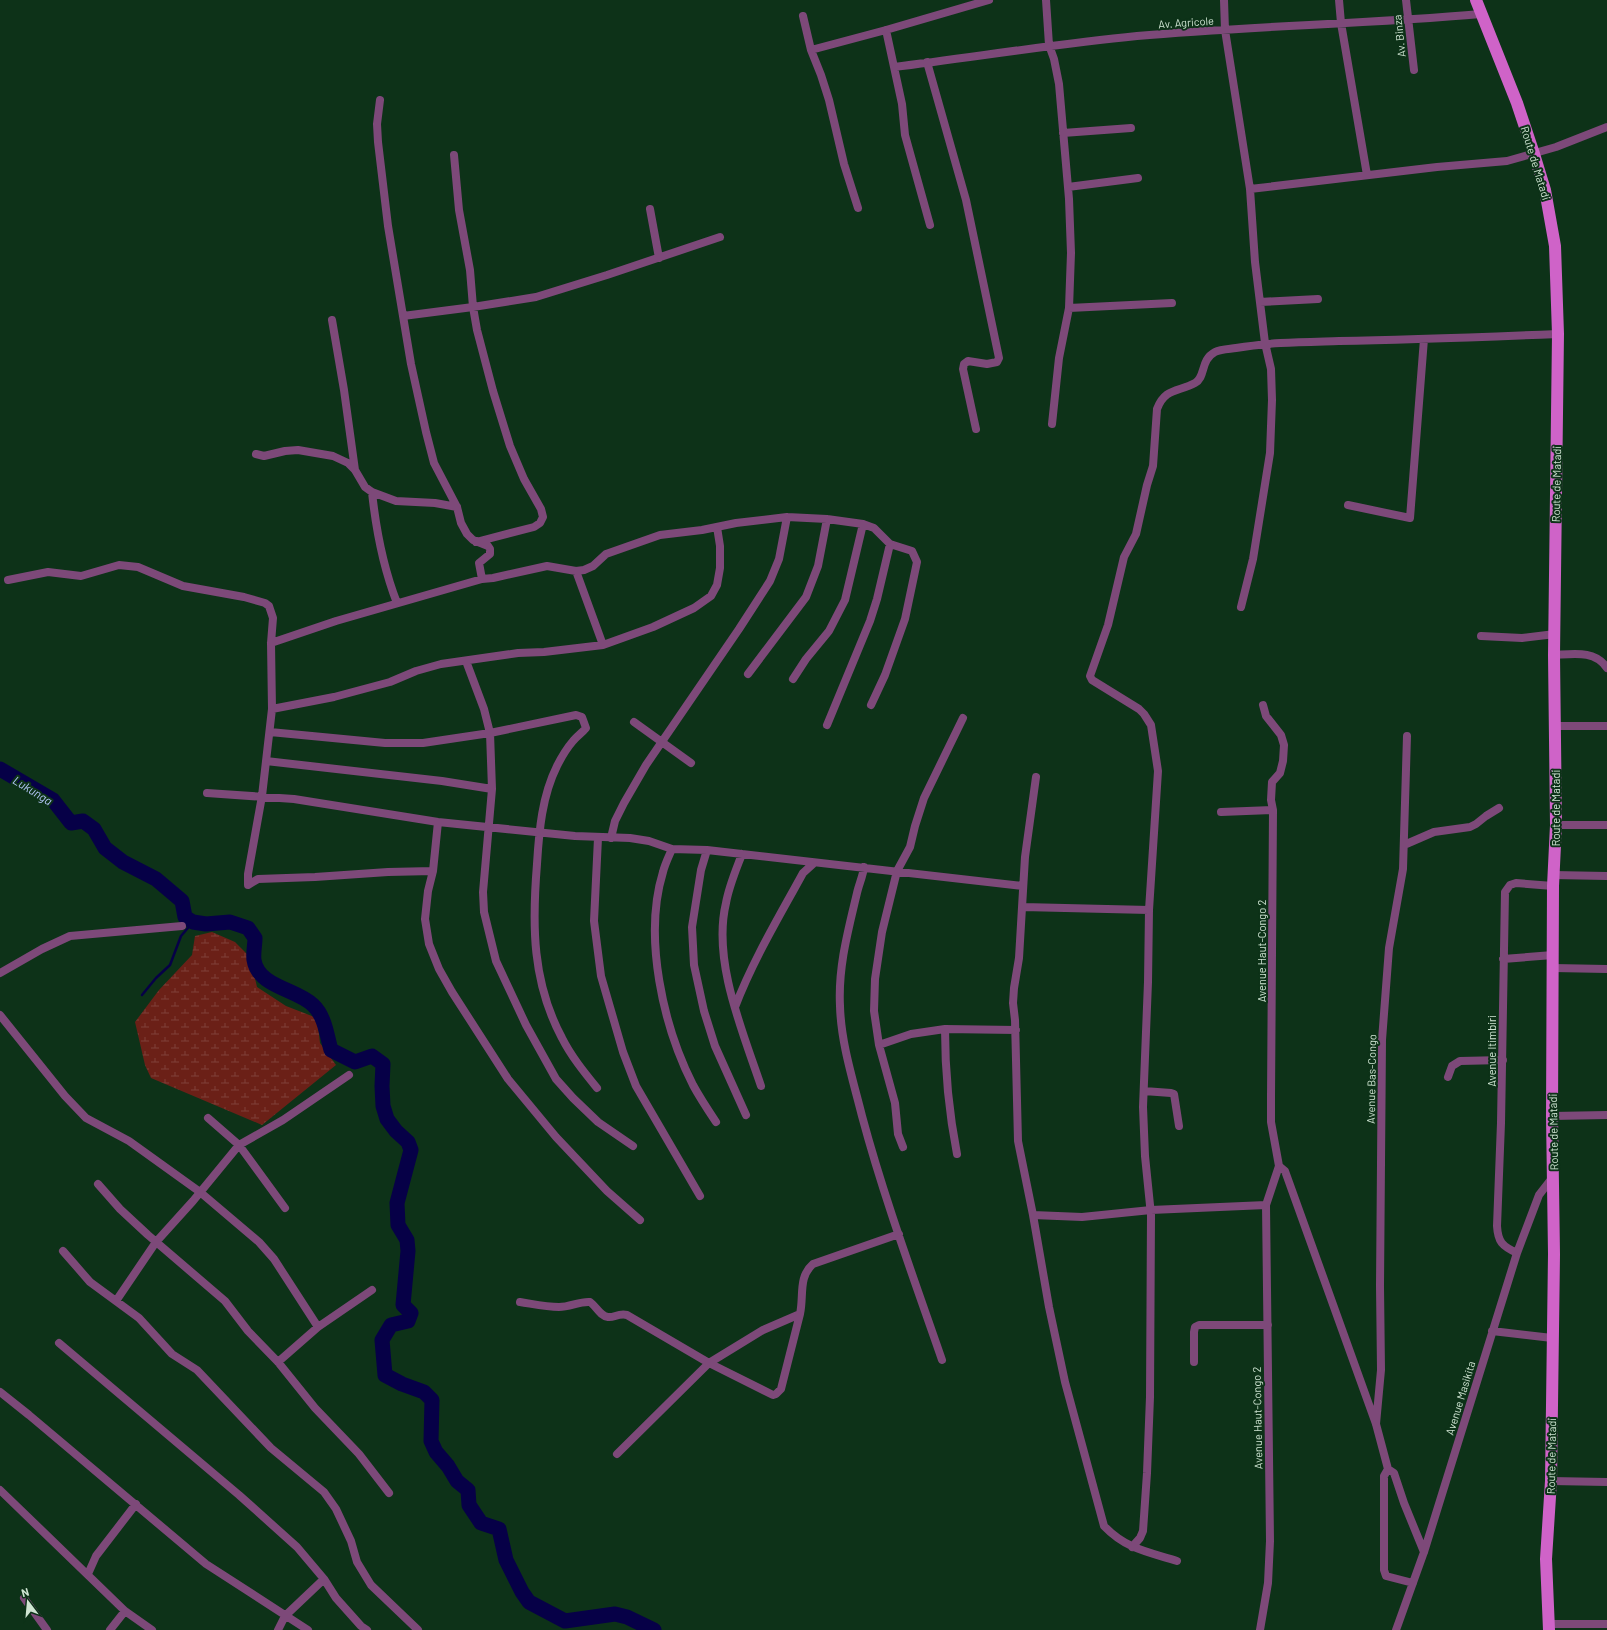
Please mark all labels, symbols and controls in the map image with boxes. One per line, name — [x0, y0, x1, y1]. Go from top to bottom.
street label: Av. Agricole — [1158, 14, 1214, 30]
street label: Av. Binza — [1390, 14, 1408, 58]
street label: Route de Matadi — [1519, 125, 1553, 202]
street label: Route de Matadi — [1549, 445, 1563, 522]
street label: Route de Matadi — [1549, 770, 1562, 846]
water label: Lukunga — [11, 772, 55, 808]
street label: Avenue Haut-Congo 2 — [1255, 900, 1268, 1002]
street label: Avenue Itimbiri — [1485, 1015, 1498, 1087]
street label: Avenue Bas-Congo — [1364, 1034, 1378, 1124]
street label: Route de Matadi — [1546, 1093, 1560, 1170]
street label: Avenue Masikita — [1443, 1359, 1477, 1437]
street label: Avenue Haut-Congo 2 — [1250, 1366, 1264, 1469]
street label: Route de Matadi — [1544, 1417, 1558, 1494]
north arrow — [8, 1582, 48, 1622]
text: N — [20, 1585, 30, 1599]

